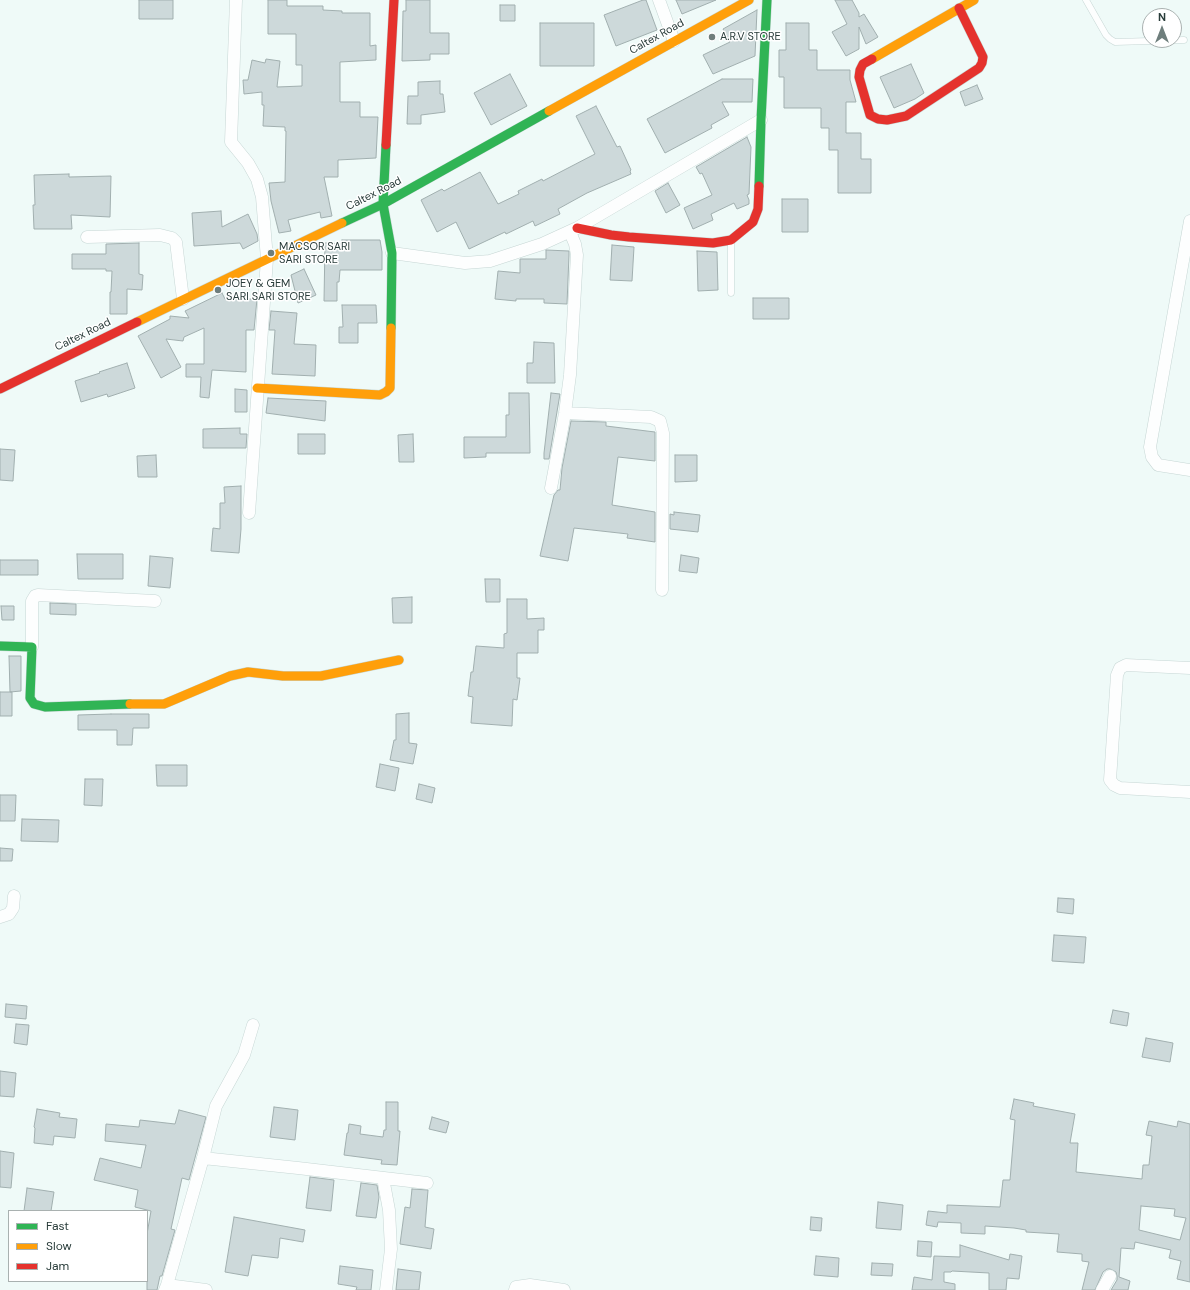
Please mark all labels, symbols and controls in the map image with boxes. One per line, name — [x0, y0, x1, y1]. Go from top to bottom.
north arrow — [1142, 8, 1182, 48]
text: N — [1158, 10, 1166, 24]
street label: Caltex Road — [627, 17, 687, 57]
place label: A.R.V STORE — [720, 30, 781, 44]
marker: A.R.V STORE — [707, 32, 717, 42]
street label: Caltex Road — [344, 174, 404, 214]
place label: MACSOR SARI SARI STORE — [279, 240, 350, 266]
marker: MACSOR SARI SARI STORE — [266, 248, 276, 258]
place label: JOEY & GEM SARI SARI STORE — [226, 277, 311, 303]
marker: JOEY & GEM SARI SARI STORE — [213, 285, 223, 295]
street label: Caltex Road — [53, 316, 113, 354]
legend — [8, 1210, 148, 1282]
text: Fast — [46, 1218, 69, 1234]
text: Slow — [46, 1238, 72, 1254]
text: Jam — [46, 1258, 69, 1274]

